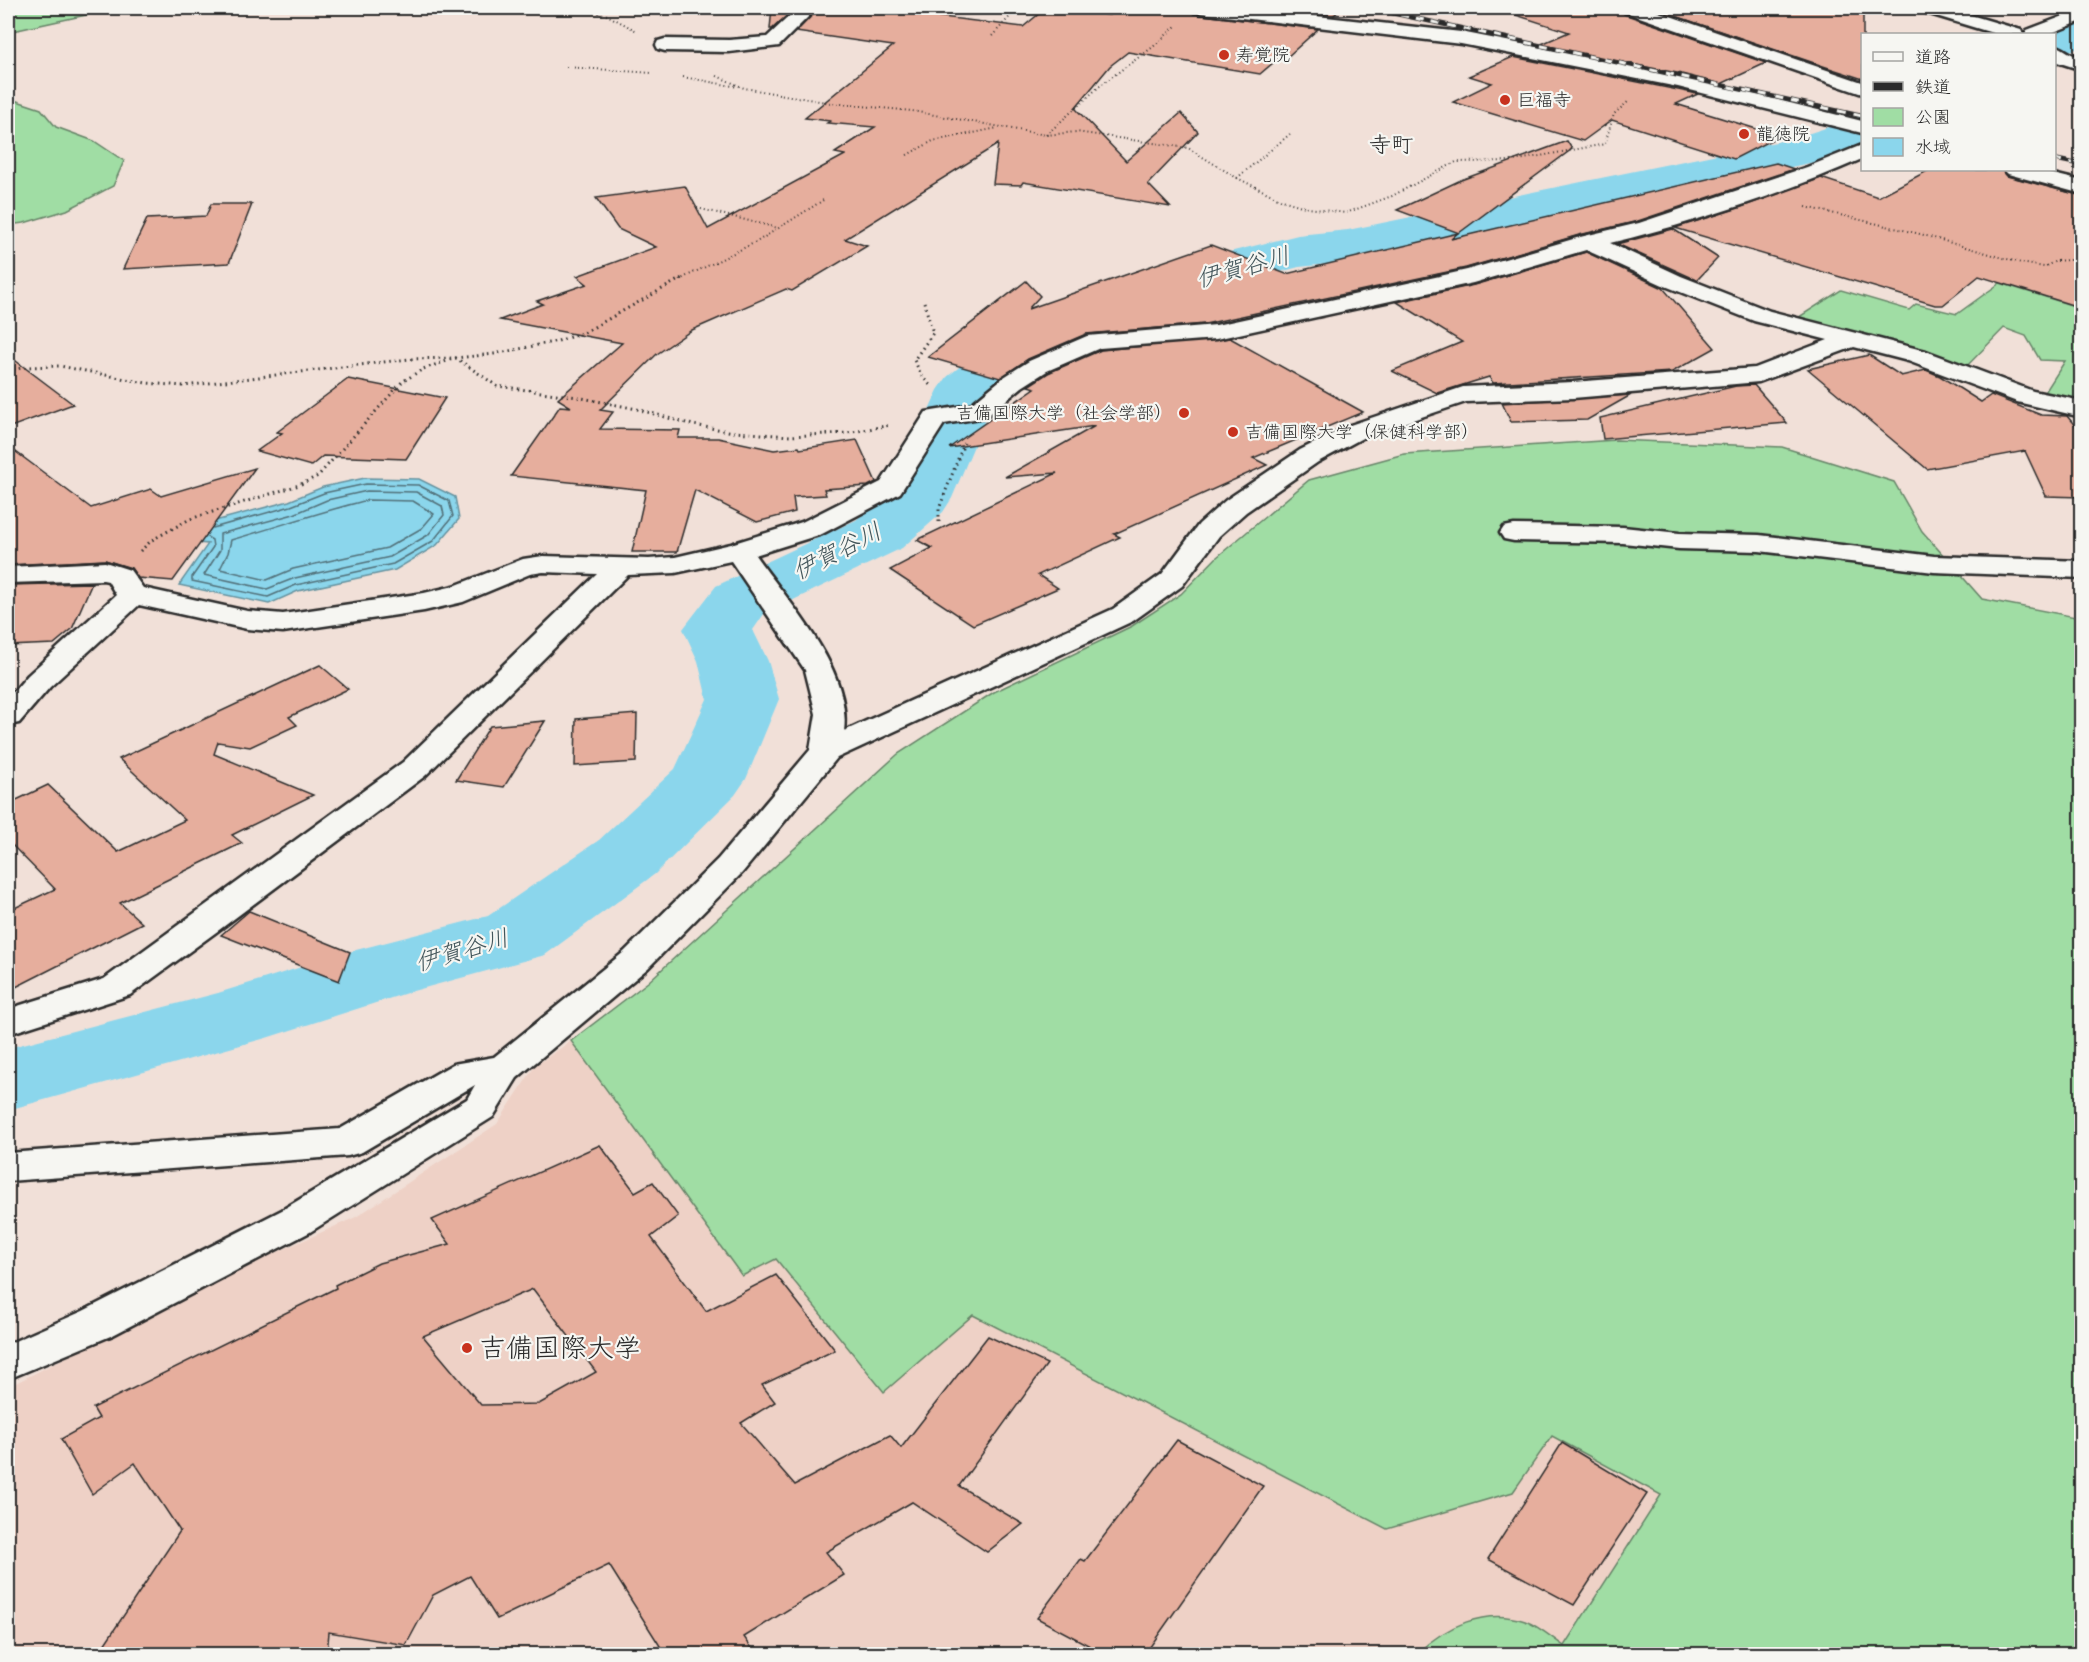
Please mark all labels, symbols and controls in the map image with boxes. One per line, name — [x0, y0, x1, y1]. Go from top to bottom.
legend — [1861, 33, 2056, 171]
place label: 寿覚院 — [1236, 42, 1290, 67]
text: 道路 — [1915, 44, 1951, 69]
marker: 寿覚院 — [1217, 48, 1231, 62]
text: 鉄道 — [1915, 74, 1951, 99]
place label: 巨福寺 — [1517, 87, 1571, 112]
marker: 巨福寺 — [1498, 93, 1512, 107]
text: 公園 — [1915, 104, 1951, 129]
place label: 龍徳院 — [1756, 121, 1810, 146]
marker: 龍徳院 — [1737, 127, 1751, 141]
district label: 寺町 — [1369, 129, 1413, 159]
text: 水域 — [1915, 134, 1951, 159]
water label: 伊賀谷川 — [1192, 238, 1293, 294]
place label: 吉備国際大学（社会学部） — [956, 400, 1172, 425]
marker: 吉備国際大学（社会学部） — [1177, 406, 1191, 420]
place label: 吉備国際大学（保健科学部） — [1245, 419, 1479, 444]
marker: 吉備国際大学（保健科学部） — [1226, 425, 1240, 439]
water label: 伊賀谷川 — [787, 514, 887, 586]
water label: 伊賀谷川 — [411, 920, 512, 978]
place label: 吉備国際大学 — [479, 1329, 641, 1365]
marker: 吉備国際大学 — [460, 1341, 474, 1355]

